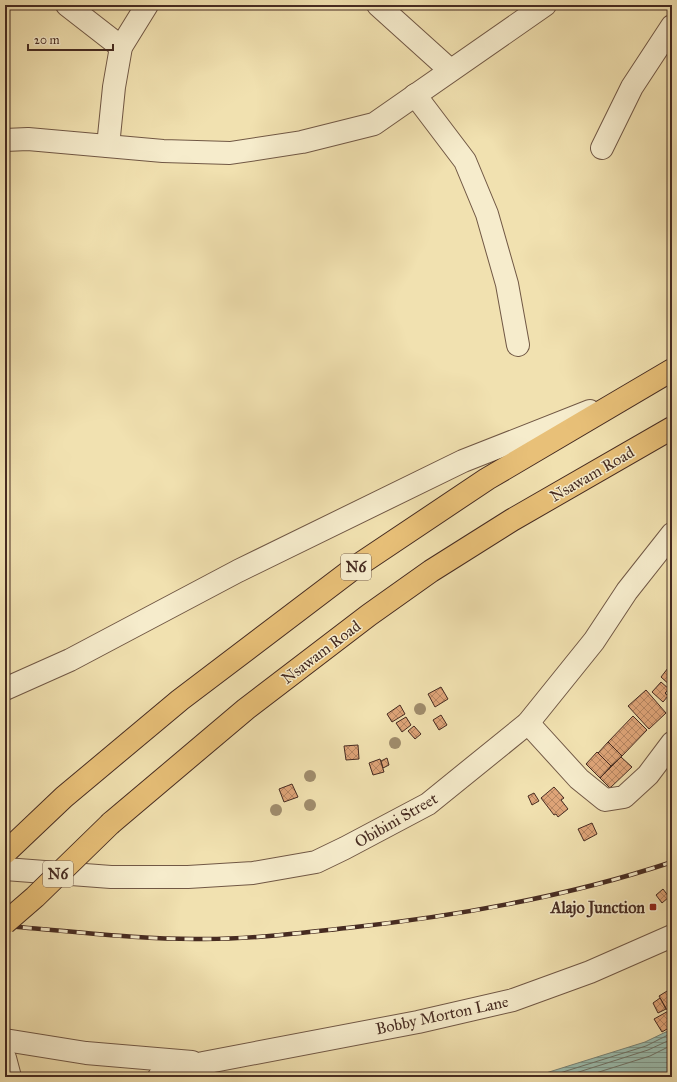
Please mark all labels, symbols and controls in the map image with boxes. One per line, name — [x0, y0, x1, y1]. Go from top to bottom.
scale bar — [28, 26, 113, 52]
text: 20 m — [34, 33, 60, 47]
street label: Nsawam Road — [547, 442, 637, 506]
road number: N6 — [341, 554, 371, 580]
street label: Nsawam Road — [278, 616, 364, 688]
street label: Obibini Street — [351, 788, 441, 851]
road number: N6 — [43, 861, 73, 887]
place label: Alajo Junction — [550, 898, 645, 918]
marker: Alajo Junction — [648, 902, 658, 912]
street label: Bobby Morton Lane — [374, 992, 510, 1038]

